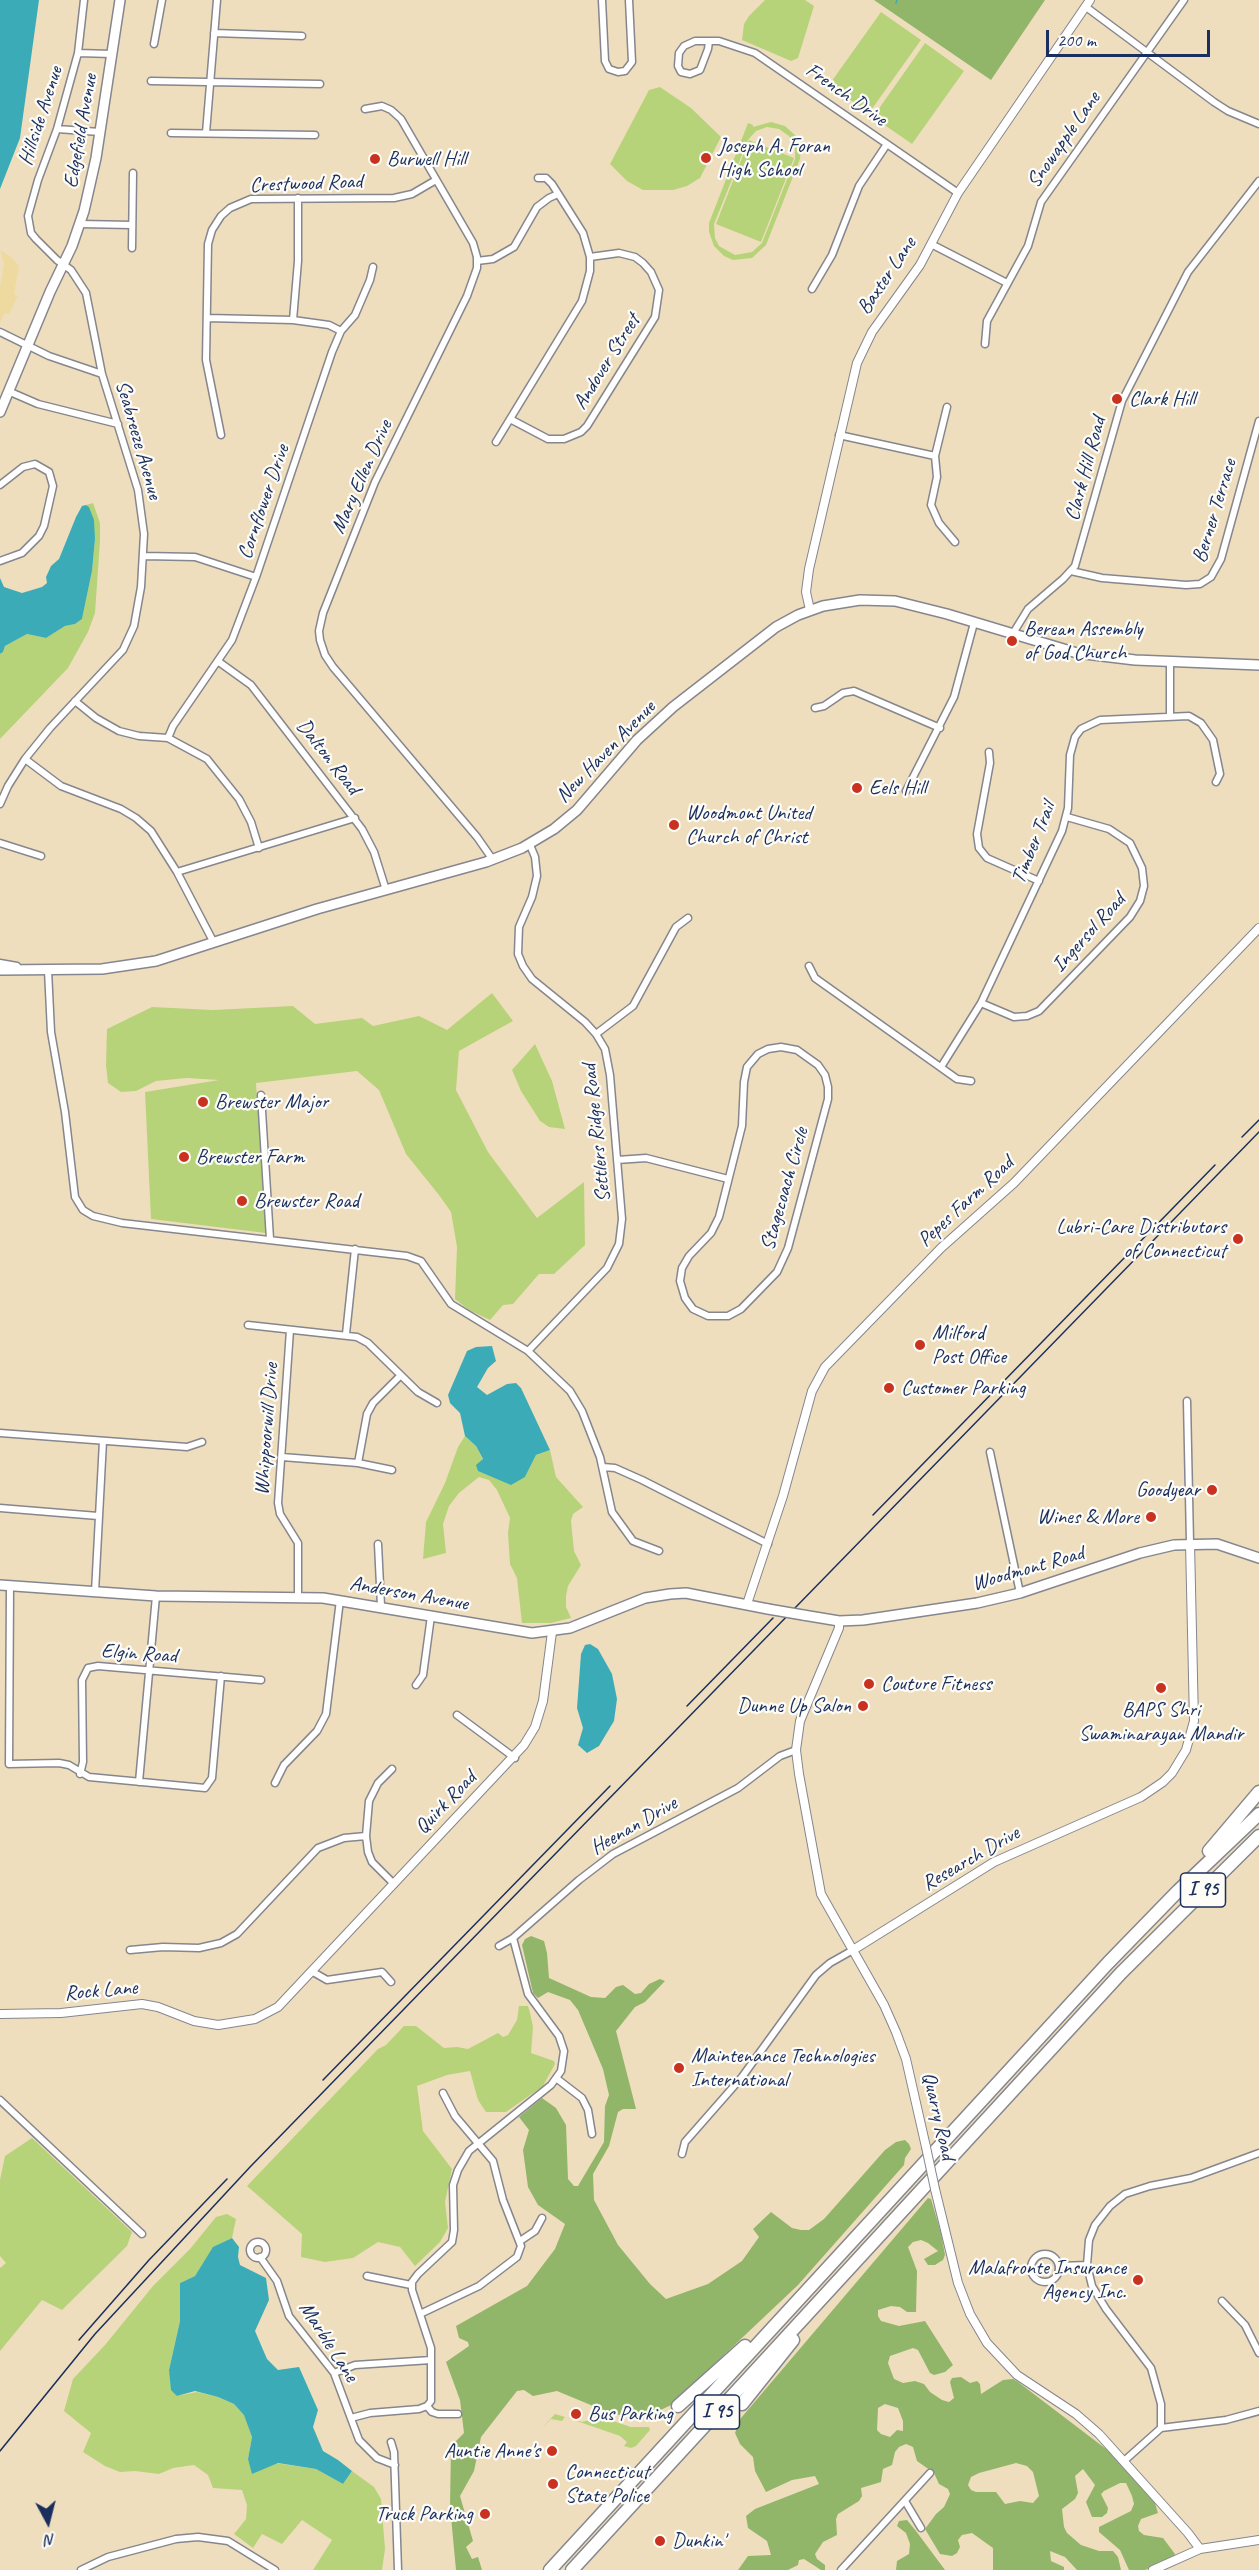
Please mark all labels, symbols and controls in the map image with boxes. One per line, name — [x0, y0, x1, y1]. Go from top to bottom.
scale bar — [1049, 18, 1212, 56]
text: 200 m — [1057, 29, 1096, 51]
street label: French Drive — [800, 58, 892, 132]
street label: Hillside Avenue — [13, 63, 69, 169]
street label: Edgefield Avenue — [59, 72, 103, 190]
street label: Snowapple Lane — [1022, 87, 1106, 193]
place label: Joseph A. Foran High School — [718, 133, 830, 183]
place label: Burwell Hill — [387, 146, 466, 172]
marker: Joseph A. Foran High School — [699, 151, 713, 165]
marker: Burwell Hill — [368, 152, 382, 166]
street label: Crestwood Road — [249, 169, 363, 199]
street label: Baxter Lane — [852, 232, 922, 320]
street label: Andover Street — [568, 310, 646, 414]
street label: Seabreeze Avenue — [109, 378, 167, 502]
place label: Clark Hill — [1129, 386, 1195, 412]
marker: Clark Hill — [1110, 392, 1124, 406]
street label: Clark Hill Road — [1060, 414, 1112, 524]
street label: Mary Ellen Drive — [326, 416, 398, 538]
street label: Cornflower Drive — [233, 441, 295, 563]
street label: Berner Terrace — [1187, 456, 1243, 566]
place label: Berean Assembly of God Church — [1024, 616, 1142, 666]
marker: Berean Assembly of God Church — [1005, 634, 1019, 648]
street label: New Haven Avenue — [551, 696, 661, 808]
street label: Dalton Road — [291, 714, 365, 800]
place label: Eels Hill — [869, 775, 926, 801]
marker: Eels Hill — [850, 781, 864, 795]
street label: Timber Trail — [1006, 798, 1062, 888]
place label: Woodmont United Church of Christ — [686, 800, 811, 850]
marker: Woodmont United Church of Christ — [667, 818, 681, 832]
street label: Ingersol Road — [1047, 888, 1131, 978]
street label: Settlers Ridge Road — [577, 1063, 617, 1203]
place label: Brewster Major — [215, 1089, 328, 1115]
marker: Brewster Major — [196, 1095, 210, 1109]
street label: Stagecoach Circle — [755, 1125, 815, 1253]
place label: Brewster Farm — [196, 1144, 304, 1170]
marker: Brewster Farm — [177, 1150, 191, 1164]
street label: Pepes Farm Road — [913, 1151, 1019, 1253]
place label: Brewster Road — [254, 1188, 359, 1214]
marker: Brewster Road — [235, 1194, 249, 1208]
place label: Lubri-Care Distributors of Connecticut — [1056, 1214, 1226, 1264]
marker: Lubri-Care Distributors of Connecticut — [1231, 1232, 1245, 1246]
place label: Milford Post Office — [932, 1320, 1006, 1370]
marker: Milford Post Office — [913, 1338, 927, 1352]
street label: Whippoorwill Drive — [250, 1362, 284, 1496]
place label: Customer Parking — [901, 1375, 1025, 1401]
marker: Customer Parking — [882, 1381, 896, 1395]
place label: Goodyear — [1136, 1477, 1200, 1503]
marker: Goodyear — [1205, 1483, 1219, 1497]
place label: Wines & More — [1037, 1504, 1139, 1530]
marker: Wines & More — [1144, 1510, 1158, 1524]
street label: Woodmont Road — [969, 1541, 1087, 1597]
street label: Anderson Avenue — [348, 1571, 470, 1617]
street label: Elgin Road — [100, 1639, 178, 1669]
place label: Couture Fitness — [881, 1671, 992, 1697]
marker: Couture Fitness — [862, 1677, 876, 1691]
marker: BAPS Shri Swaminarayan Mandir — [1154, 1681, 1168, 1695]
place label: Dunne Up Salon — [737, 1693, 851, 1719]
place label: BAPS Shri Swaminarayan Mandir — [1079, 1697, 1243, 1747]
marker: Dunne Up Salon — [856, 1699, 870, 1713]
street label: Quirk Road — [410, 1766, 482, 1840]
street label: Heenan Drive — [586, 1791, 682, 1861]
street label: Research Drive — [918, 1821, 1024, 1897]
road number: I 95 — [1180, 1873, 1226, 1907]
street label: Rock Lane — [64, 1975, 138, 2007]
place label: Maintenance Technologies International — [691, 2043, 875, 2093]
marker: Maintenance Technologies International — [672, 2061, 686, 2075]
street label: Quarry Road — [916, 2070, 960, 2162]
place label: Malafronte Insurance Agency Inc. — [968, 2255, 1126, 2305]
marker: Malafronte Insurance Agency Inc. — [1131, 2273, 1145, 2287]
street label: Marble Lane — [293, 2297, 363, 2387]
road number: I 95 — [694, 2395, 740, 2429]
place label: Bus Parking — [588, 2401, 673, 2427]
marker: Bus Parking — [569, 2407, 583, 2421]
place label: Auntie Anne's — [444, 2438, 540, 2464]
marker: Auntie Anne's — [545, 2444, 559, 2458]
place label: Connecticut State Police — [565, 2459, 649, 2509]
marker: Connecticut State Police — [546, 2477, 560, 2491]
north arrow — [18, 2492, 78, 2552]
place label: Truck Parking — [375, 2501, 473, 2527]
marker: Truck Parking — [478, 2507, 492, 2521]
place label: Dunkin' — [672, 2528, 725, 2554]
text: N — [44, 2529, 56, 2550]
marker: Dunkin' — [653, 2534, 667, 2548]

